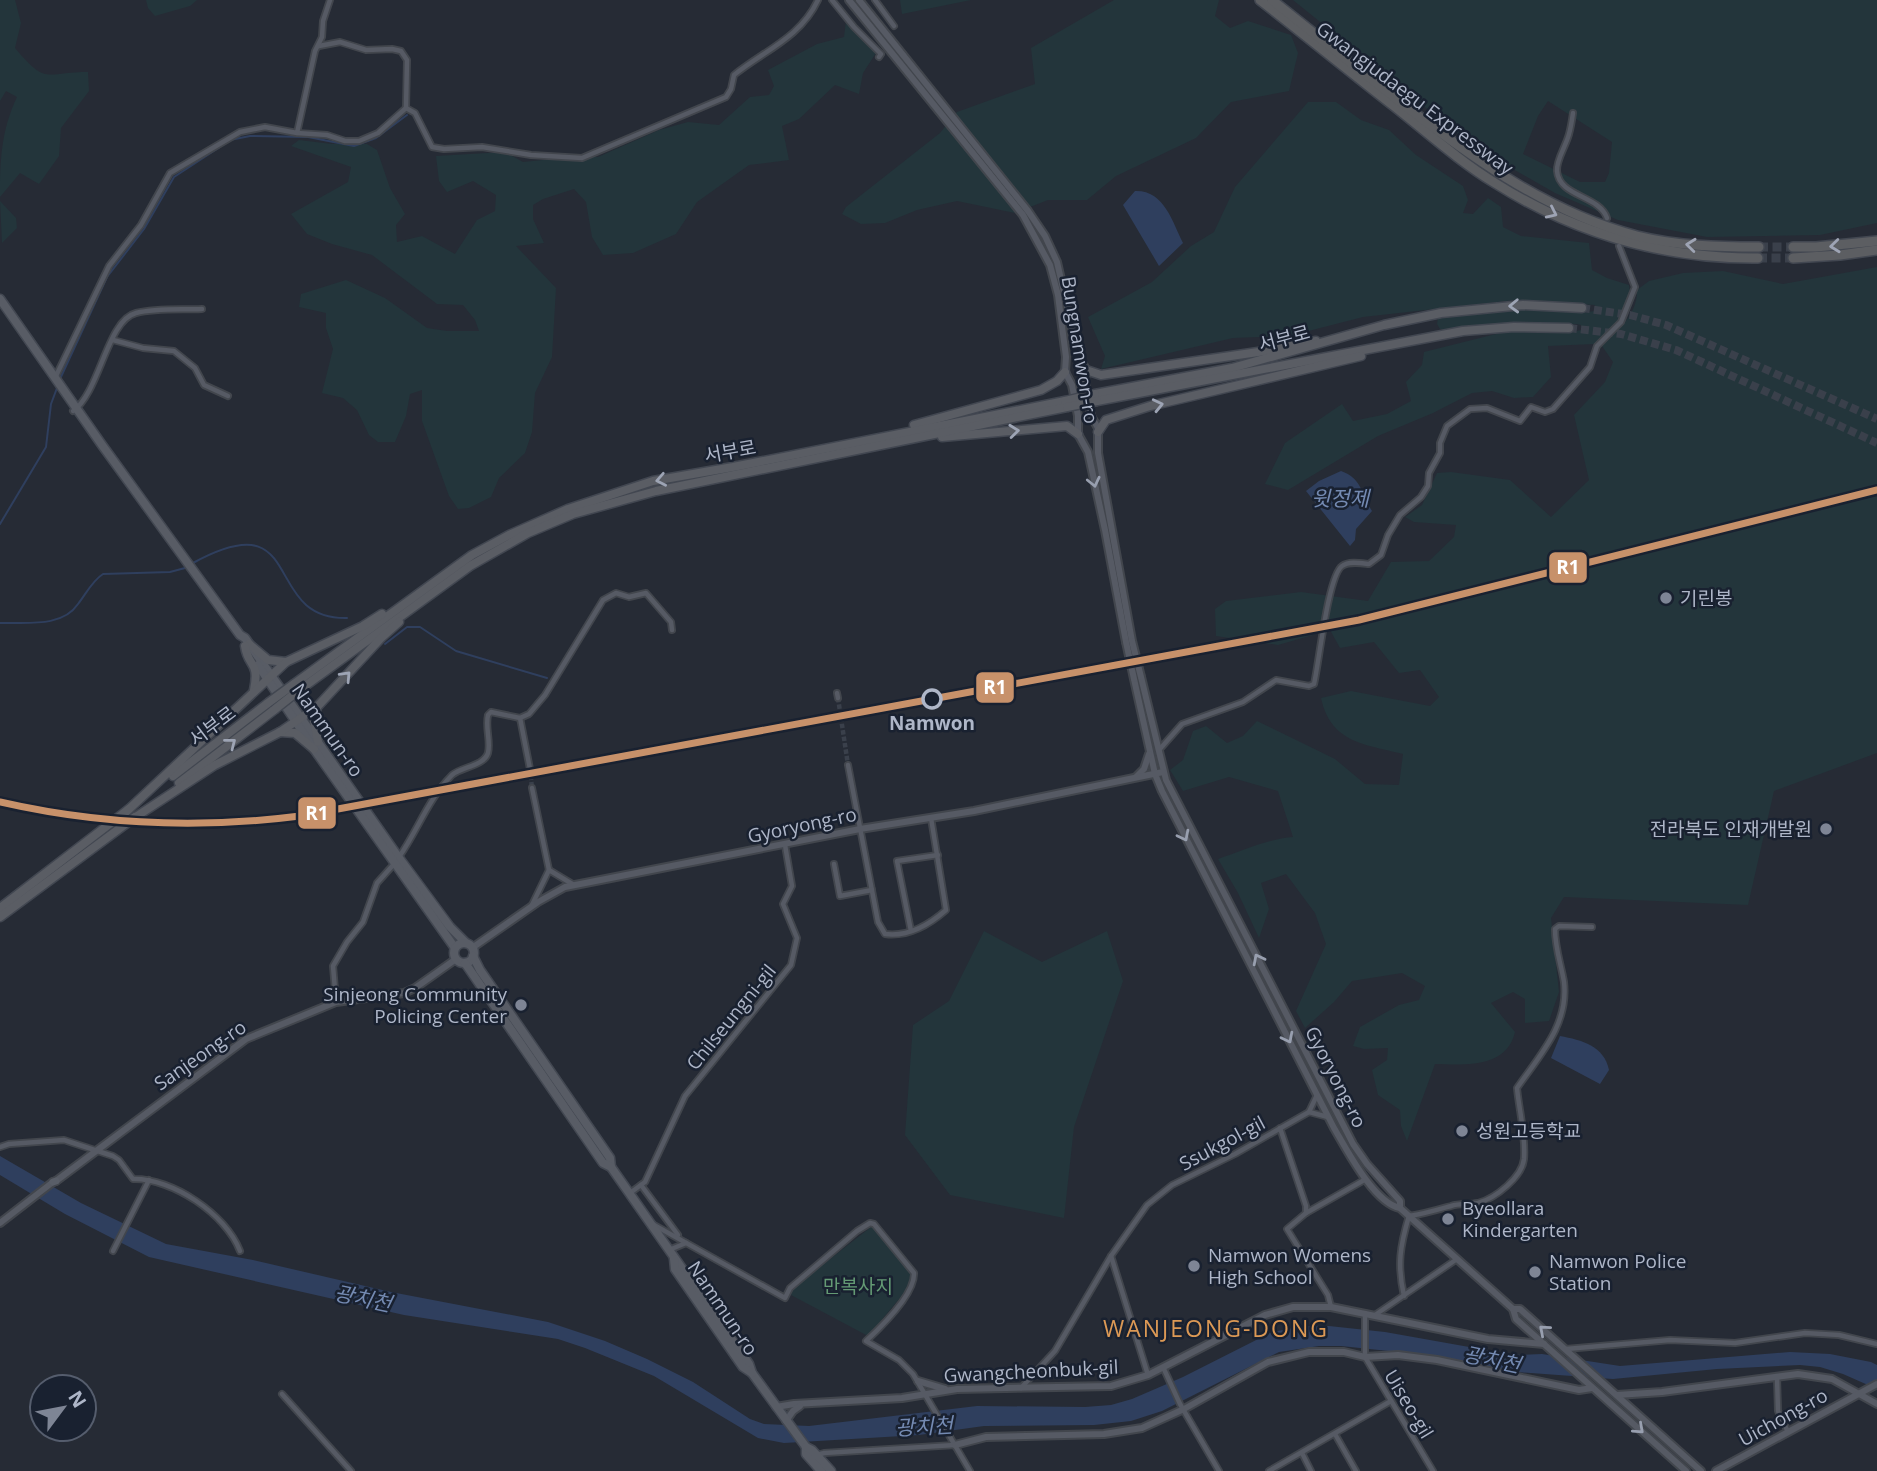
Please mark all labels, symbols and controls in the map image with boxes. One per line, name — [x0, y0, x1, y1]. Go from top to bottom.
street label: Gwangjudaegu Expressway — [1311, 15, 1519, 181]
one-way arrow — [1544, 205, 1557, 219]
one-way arrow — [1685, 238, 1697, 253]
one-way arrow — [1829, 238, 1841, 253]
street label: Bungnamwon-ro — [1056, 274, 1104, 426]
one-way arrow — [1508, 298, 1519, 313]
street label: 서부로 — [1255, 319, 1313, 357]
one-way arrow — [1152, 398, 1164, 413]
one-way arrow — [1009, 424, 1020, 439]
street label: 서부로 — [702, 434, 758, 468]
one-way arrow — [655, 472, 667, 487]
one-way arrow — [1086, 476, 1100, 488]
water label: 윗정제 — [1311, 484, 1372, 512]
line badge: R1 — [1548, 551, 1588, 584]
text: R1 — [1556, 554, 1580, 580]
place label: 기린봉 — [1680, 585, 1732, 611]
marker: 기린봉 — [1658, 590, 1674, 606]
one-way arrow — [338, 671, 350, 684]
line badge: R1 — [975, 671, 1015, 704]
text: R1 — [983, 674, 1007, 700]
street label: Nammun-ro — [286, 678, 370, 782]
marker: Namwon — [922, 689, 942, 709]
street label: 서부로 — [183, 700, 241, 752]
place label: Namwon — [889, 710, 975, 736]
one-way arrow — [223, 739, 235, 752]
line badge: R1 — [297, 796, 337, 830]
text: R1 — [305, 800, 329, 826]
street label: Gyoryong-ro — [745, 801, 859, 849]
place label: 전라북도 인재개발원 — [1650, 816, 1812, 842]
marker: 전라북도 인재개발원 — [1818, 821, 1834, 837]
one-way arrow — [1176, 829, 1190, 841]
one-way arrow — [1253, 954, 1267, 966]
street label: Chilseungni-gil — [680, 959, 782, 1075]
place label: Sinjeong Community Policing Center — [323, 981, 507, 1029]
marker: Sinjeong Community Policing Center — [513, 997, 529, 1013]
street label: Sanjeong-ro — [149, 1014, 251, 1096]
street label: Gyoryong-ro — [1299, 1022, 1373, 1132]
one-way arrow — [1280, 1031, 1293, 1043]
street label: Ssukgol-gil — [1175, 1110, 1269, 1176]
place label: 성원고등학교 — [1476, 1118, 1581, 1144]
marker: 성원고등학교 — [1454, 1123, 1470, 1139]
place label: Byeollara Kindergarten — [1462, 1195, 1578, 1243]
marker: Byeollara Kindergarten — [1440, 1211, 1456, 1227]
place label: Namwon Womens High School — [1208, 1242, 1371, 1290]
place label: Namwon Police Station — [1549, 1248, 1686, 1296]
street label: Nammun-ro — [682, 1256, 764, 1360]
marker: Namwon Womens High School — [1186, 1258, 1202, 1274]
marker: Namwon Police Station — [1527, 1264, 1543, 1280]
park label: 만복사지 — [823, 1273, 893, 1299]
water label: 광치천 — [332, 1278, 397, 1318]
district label: WANJEONG-DONG — [1103, 1312, 1329, 1344]
one-way arrow — [1540, 1326, 1553, 1338]
water label: 광치천 — [1461, 1339, 1526, 1379]
street label: Gwangcheonbuk-gil — [943, 1353, 1119, 1389]
street label: Uiseo-gil — [1378, 1365, 1440, 1443]
north arrow — [28, 1373, 98, 1443]
street label: Uichong-ro — [1734, 1382, 1832, 1452]
text: N — [62, 1386, 93, 1412]
water label: 광치천 — [894, 1410, 956, 1441]
one-way arrow — [1631, 1421, 1644, 1433]

